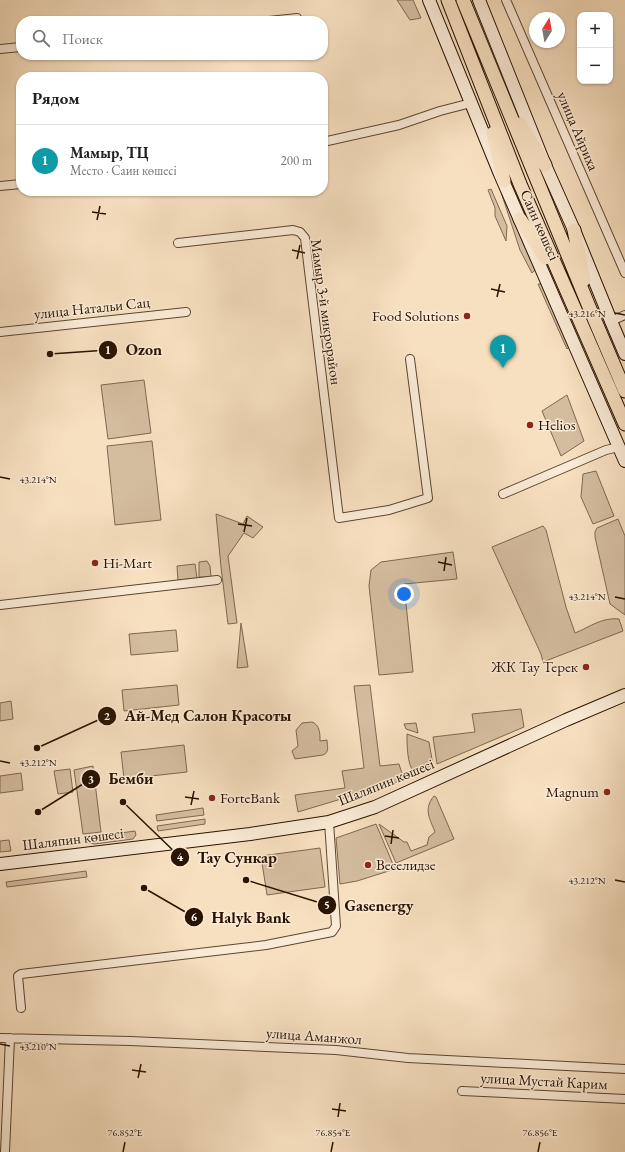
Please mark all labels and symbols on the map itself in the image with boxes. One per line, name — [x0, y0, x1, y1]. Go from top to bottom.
north arrow — [529, 12, 565, 48]
street label: улица Айриха — [553, 88, 604, 173]
street label: Саин көшесі — [516, 186, 565, 263]
street label: Мамыр 3-й микрорайон — [307, 238, 346, 386]
street label: улица Натальи Сац — [33, 292, 151, 323]
place label: Food Solutions — [372, 306, 459, 325]
text: 43.216°N — [568, 307, 606, 320]
marker: Food Solutions — [462, 311, 472, 321]
pin: 1 — [490, 335, 516, 368]
callout: Ozon — [98, 336, 170, 364]
text: Ozon — [126, 339, 162, 360]
text: 1 — [105, 342, 111, 358]
place label: Helios — [538, 415, 576, 434]
marker: Helios — [525, 420, 535, 430]
text: 43.214°N — [19, 473, 57, 486]
place label: Hi-Mart — [103, 553, 152, 572]
marker: Hi-Mart — [90, 558, 100, 568]
your location — [394, 584, 414, 604]
text: 43.214°N — [568, 590, 606, 603]
place label: ЖК Тау Терек — [490, 657, 578, 676]
marker: ЖК Тау Терек — [581, 662, 591, 672]
callout: Ай-Мед Салон Красоты — [97, 702, 300, 730]
text: Ай-Мед Салон Красоты — [123, 705, 292, 726]
text: 2 — [104, 708, 111, 724]
street label: Шаляпин көшесі — [335, 754, 437, 809]
text: 43.212°N — [19, 756, 57, 769]
callout: Бемби — [81, 765, 162, 793]
text: Бемби — [109, 768, 154, 789]
text: 3 — [88, 771, 94, 787]
place label: Magnum — [546, 782, 599, 801]
marker: Magnum — [602, 787, 612, 797]
place label: ForteBank — [220, 788, 281, 807]
marker: ForteBank — [207, 793, 217, 803]
street label: Шаляпин көшесі — [21, 823, 125, 854]
callout: Тау Сункар — [170, 843, 285, 871]
text: Тау Сункар — [197, 847, 277, 868]
text: 4 — [177, 849, 184, 865]
place label: Веселидзе — [376, 855, 436, 874]
marker: Веселидзе — [363, 860, 373, 870]
text: 43.212°N — [568, 874, 606, 887]
callout: Gasenergy — [317, 891, 422, 919]
text: Gasenergy — [345, 895, 414, 916]
text: 5 — [324, 897, 330, 913]
callout: Halyk Bank — [184, 903, 299, 931]
text: Halyk Bank — [212, 907, 291, 928]
text: 6 — [191, 909, 198, 925]
street label: улица Аманжол — [265, 1023, 363, 1048]
text: 43.210°N — [19, 1040, 57, 1053]
street label: улица Мустай Карим — [480, 1068, 609, 1093]
text: 76.852°E — [108, 1126, 143, 1139]
text: 76.854°E — [316, 1126, 351, 1139]
text: 76.856°E — [523, 1126, 558, 1139]

